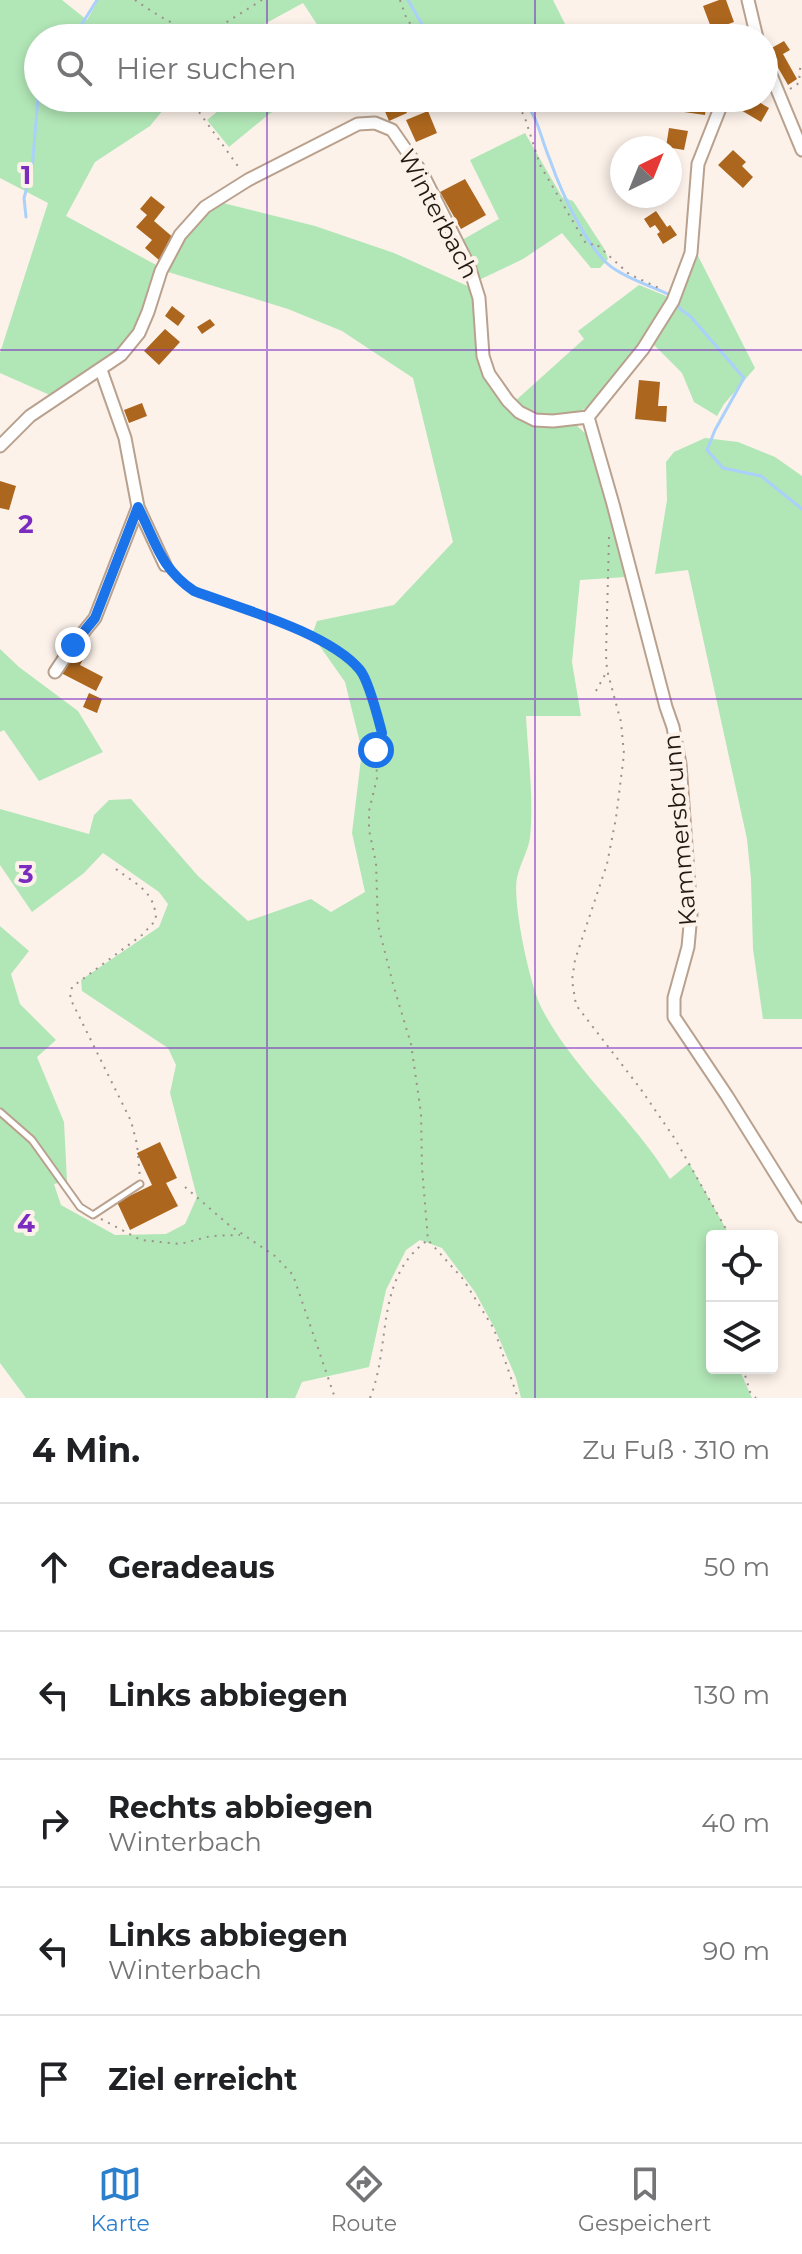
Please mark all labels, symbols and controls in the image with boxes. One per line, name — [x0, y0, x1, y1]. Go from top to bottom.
search box — [24, 24, 778, 112]
icon: search — [52, 46, 96, 90]
text: Hier suchen — [116, 50, 297, 87]
north arrow — [610, 136, 682, 208]
street label: Winterbach — [392, 144, 485, 283]
text: 1 — [21, 159, 31, 191]
text: 2 — [18, 508, 34, 540]
route end — [55, 627, 91, 663]
route start — [358, 732, 394, 768]
street label: Kammersbrunn — [657, 733, 702, 927]
text: 3 — [17, 858, 34, 890]
text: 4 — [17, 1207, 35, 1239]
map controls — [706, 1230, 778, 1374]
button: locate — [706, 1230, 778, 1302]
button: layers — [706, 1302, 778, 1374]
text: 4 Min. — [32, 1429, 140, 1471]
text: Zu Fuß · 310 m — [582, 1434, 770, 1466]
icon: ahead — [32, 1545, 76, 1589]
text: Geradeaus — [108, 1549, 275, 1586]
text: 50 m — [704, 1551, 770, 1583]
icon: left — [32, 1673, 76, 1717]
text: Links abbiegen — [108, 1677, 348, 1714]
text: 130 m — [694, 1679, 770, 1711]
text: Rechts abbiegen — [108, 1789, 373, 1826]
icon: right — [32, 1801, 76, 1845]
text: 40 m — [701, 1807, 770, 1839]
text: Winterbach — [108, 1826, 262, 1858]
text: Links abbiegen — [108, 1917, 348, 1954]
icon: left — [32, 1929, 76, 1973]
text: 90 m — [703, 1935, 770, 1967]
text: Winterbach — [108, 1954, 262, 1986]
icon: arrive — [32, 2057, 76, 2101]
text: Ziel erreicht — [108, 2061, 297, 2098]
tab: Karte — [90, 2162, 150, 2237]
tab: Route — [331, 2162, 397, 2237]
tab: Gespeichert — [578, 2162, 712, 2237]

